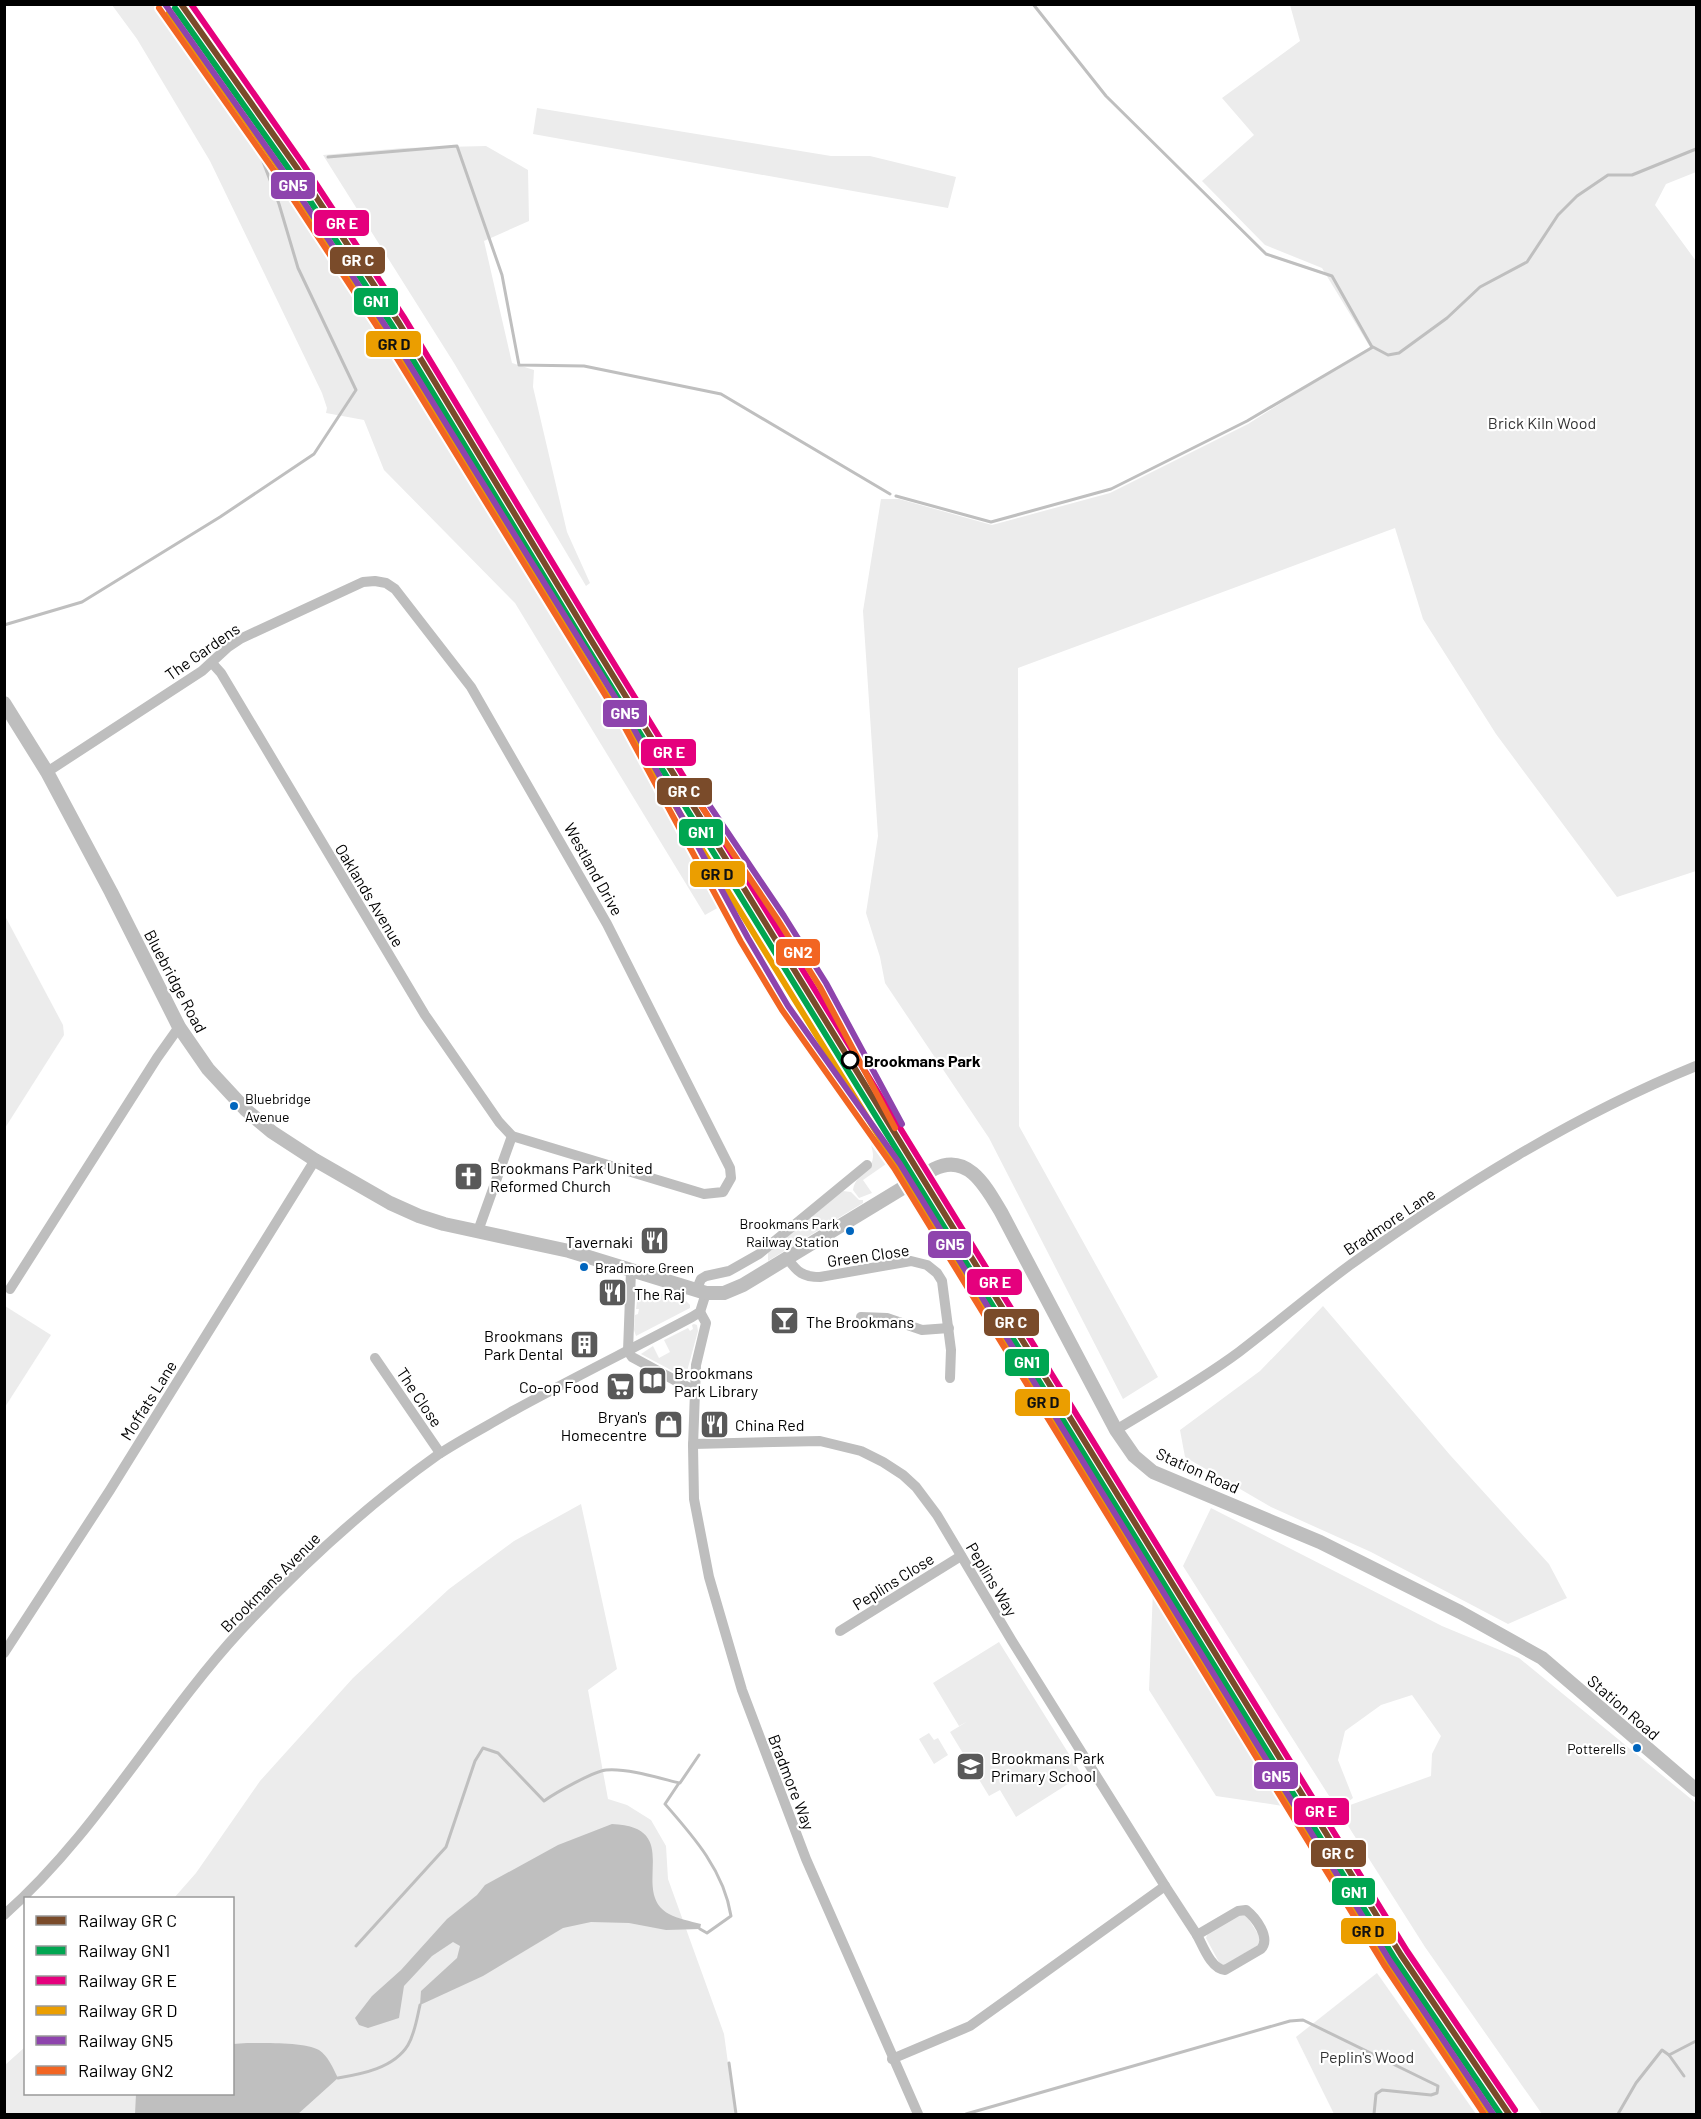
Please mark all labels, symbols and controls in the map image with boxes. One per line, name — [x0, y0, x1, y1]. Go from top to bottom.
line badge: GN5 — [270, 171, 316, 200]
text: GN5 — [278, 175, 308, 194]
line badge: GR E — [313, 209, 370, 237]
text: GR E — [326, 213, 358, 232]
line badge: GR C — [329, 246, 386, 275]
text: GR C — [342, 250, 375, 269]
line badge: GN1 — [353, 287, 399, 316]
text: GN1 — [363, 291, 389, 310]
line badge: GR D — [365, 330, 422, 358]
text: GR D — [378, 334, 410, 353]
park label: Brick Kiln Wood — [1488, 413, 1596, 432]
street label: The Gardens — [161, 618, 243, 684]
line badge: GN5 — [602, 699, 648, 728]
text: GN5 — [610, 703, 640, 722]
line badge: GR E — [640, 738, 697, 767]
text: GR E — [653, 742, 685, 761]
line badge: GR C — [656, 777, 713, 806]
text: GR C — [668, 781, 701, 800]
line badge: GN1 — [678, 818, 724, 847]
street label: Westland Drive — [561, 819, 627, 919]
text: GN1 — [688, 822, 714, 841]
street label: Oaklands Avenue — [332, 840, 408, 950]
line badge: GR D — [689, 860, 746, 888]
text: GR D — [701, 864, 733, 883]
street label: Bluebridge Road — [141, 926, 211, 1036]
line badge: GN2 — [775, 938, 821, 967]
text: GN2 — [783, 942, 813, 961]
marker: Brookmans Park — [841, 1051, 859, 1069]
place label: Brookmans Park — [864, 1051, 981, 1070]
place label: Bluebridge Avenue — [245, 1090, 311, 1125]
marker: Bluebridge Avenue — [228, 1100, 240, 1112]
place label: Brookmans Park United Reformed Church — [490, 1158, 653, 1195]
church icon: Brookmans Park United Reformed Church — [453, 1160, 485, 1192]
street label: Bradmore Lane — [1340, 1183, 1438, 1259]
place label: Brookmans Park Railway Station — [740, 1215, 839, 1250]
restaurant icon: Tavernaki — [638, 1225, 670, 1257]
marker: Brookmans Park Railway Station — [844, 1225, 856, 1237]
line badge: GN5 — [927, 1230, 972, 1259]
place label: Tavernaki — [565, 1232, 633, 1251]
text: GN5 — [935, 1234, 965, 1253]
street label: Green Close — [826, 1240, 910, 1270]
place label: Bradmore Green — [595, 1259, 694, 1276]
marker: Bradmore Green — [578, 1261, 590, 1273]
line badge: GR E — [966, 1268, 1023, 1296]
text: GR E — [979, 1272, 1011, 1291]
restaurant icon: The Raj — [597, 1277, 629, 1309]
place label: The Raj — [634, 1284, 685, 1303]
bar icon: The Brookmans — [769, 1305, 801, 1337]
line badge: GR C — [983, 1308, 1040, 1337]
place label: The Brookmans — [806, 1312, 914, 1331]
text: GR C — [995, 1312, 1028, 1331]
place label: Brookmans Park Dental — [484, 1326, 563, 1363]
building icon: Brookmans Park Dental — [568, 1328, 600, 1360]
line badge: GN1 — [1004, 1348, 1050, 1377]
text: GN1 — [1014, 1352, 1040, 1371]
street label: Moffats Lane — [116, 1357, 180, 1443]
place label: Brookmans Park Library — [674, 1363, 759, 1400]
street label: The Close — [393, 1364, 447, 1430]
library icon: Brookmans Park Library — [637, 1365, 669, 1397]
supermarket icon: Co-op Food — [604, 1370, 636, 1402]
place label: Co-op Food — [519, 1377, 599, 1396]
line badge: GR D — [1014, 1388, 1071, 1417]
text: GR D — [1027, 1392, 1059, 1411]
place label: Bryan's Homecentre — [561, 1407, 647, 1444]
restaurant icon: China Red — [698, 1408, 730, 1440]
shop icon: Bryan's Homecentre — [652, 1409, 684, 1441]
place label: China Red — [735, 1415, 804, 1434]
street label: Station Road — [1153, 1443, 1243, 1497]
street label: Brookmans Avenue — [216, 1528, 324, 1636]
street label: Peplins Way — [963, 1539, 1022, 1620]
street label: Peplins Close — [849, 1549, 937, 1613]
street label: Station Road — [1584, 1671, 1664, 1743]
street label: Bradmore Way — [765, 1732, 819, 1833]
place label: Potterells — [1567, 1740, 1626, 1757]
marker: Potterells — [1631, 1742, 1643, 1754]
place label: Brookmans Park Primary School — [991, 1748, 1105, 1785]
school or university icon: Brookmans Park Primary School — [954, 1750, 986, 1782]
line badge: GN5 — [1253, 1761, 1299, 1790]
text: GN5 — [1261, 1766, 1291, 1785]
line badge: GR E — [1293, 1797, 1350, 1826]
text: GR E — [1305, 1801, 1337, 1820]
line badge: GR C — [1310, 1839, 1367, 1868]
text: GR C — [1322, 1843, 1355, 1862]
line badge: GN1 — [1331, 1877, 1376, 1906]
text: GN1 — [1341, 1882, 1367, 1901]
legend — [24, 1897, 234, 2095]
text: Railway GR C — [78, 1909, 177, 1931]
line badge: GR D — [1340, 1917, 1397, 1945]
text: GR D — [1352, 1921, 1384, 1940]
text: Railway GN1 — [78, 1939, 170, 1961]
text: Railway GR E — [78, 1969, 177, 1991]
text: Railway GR D — [78, 1999, 178, 2021]
text: Railway GN5 — [78, 2029, 173, 2051]
park label: Peplin's Wood — [1320, 2047, 1414, 2066]
text: Railway GN2 — [78, 2059, 174, 2081]

